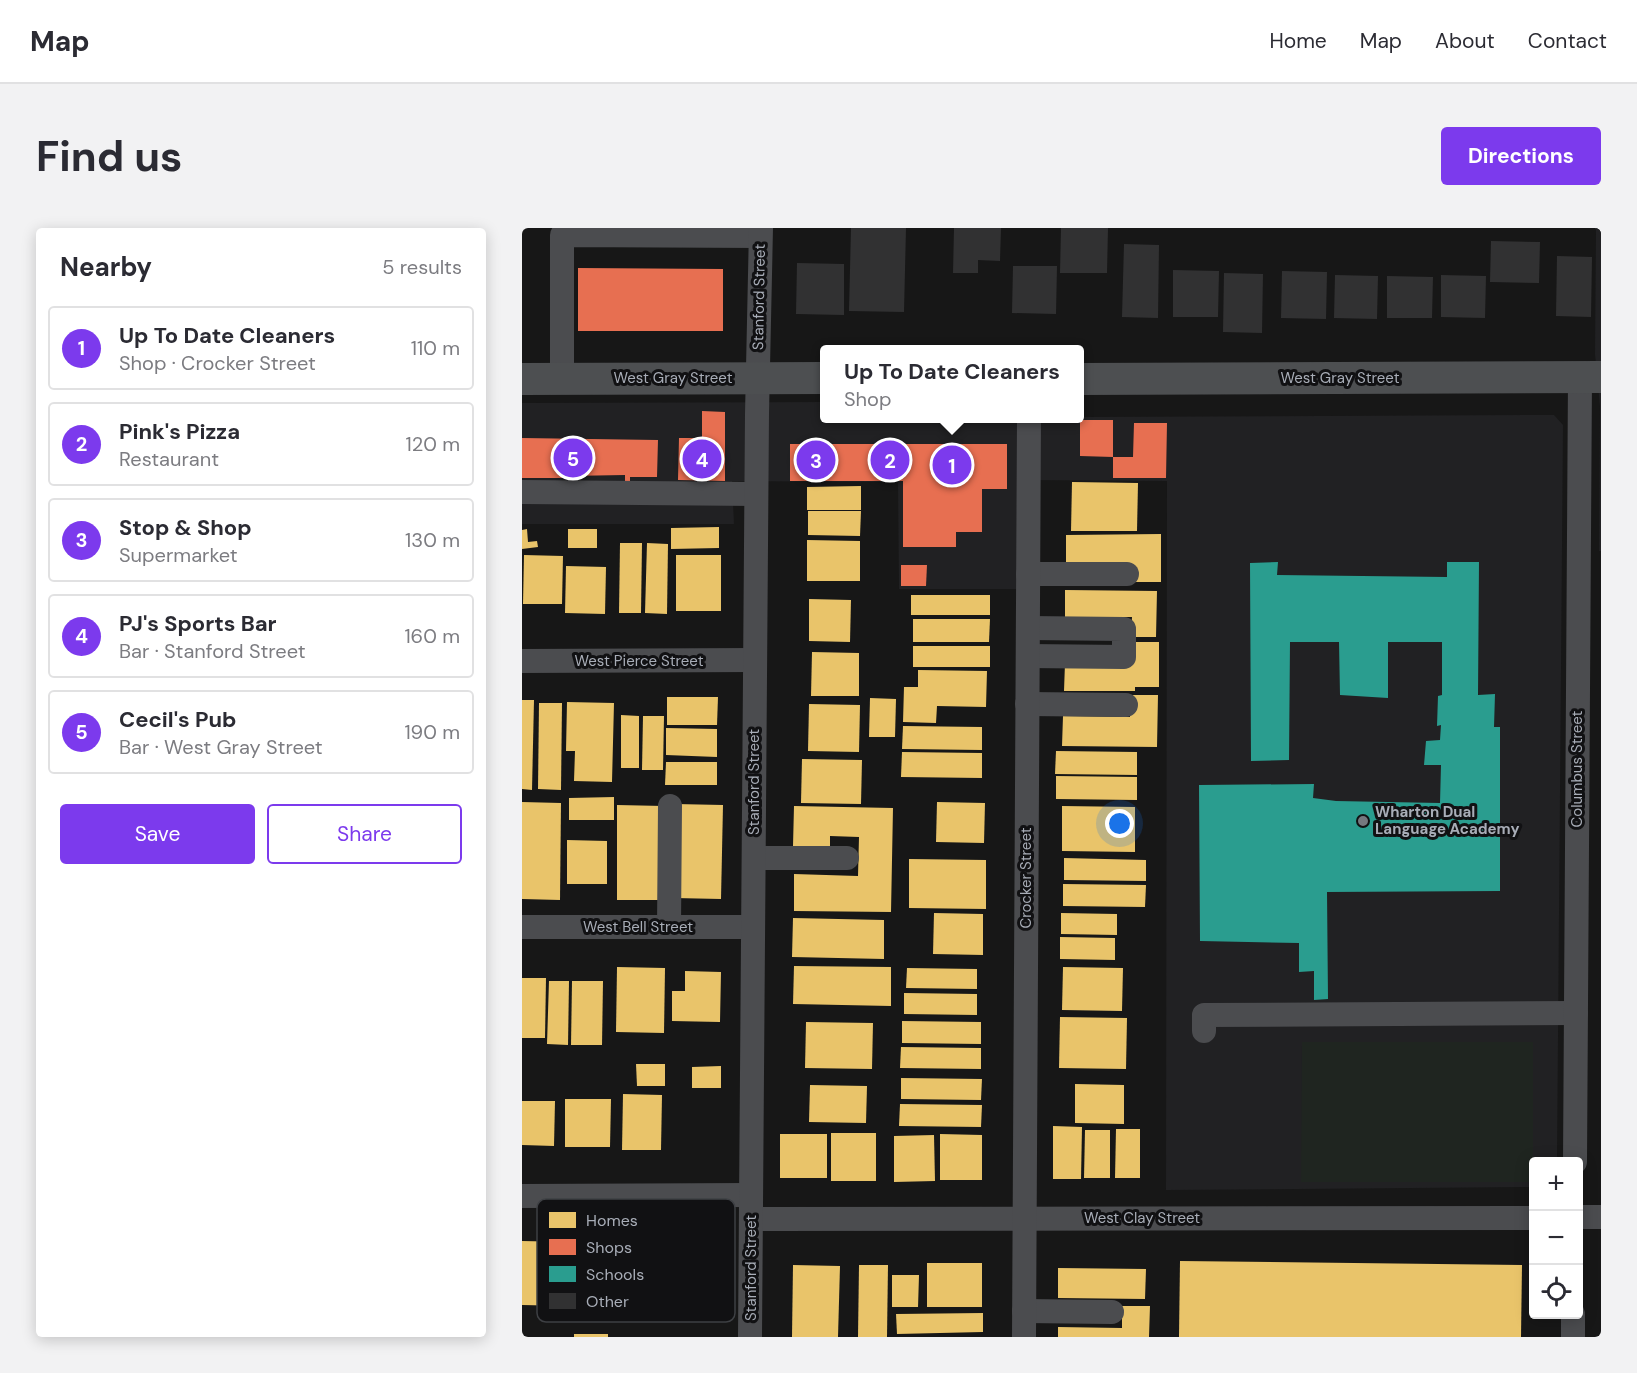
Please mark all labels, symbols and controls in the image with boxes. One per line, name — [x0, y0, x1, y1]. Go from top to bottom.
text: Map — [30, 23, 90, 60]
text: Home — [1269, 27, 1327, 55]
text: Map — [1360, 27, 1402, 55]
text: About — [1435, 27, 1495, 55]
text: Contact — [1528, 27, 1607, 55]
button: Directions — [1441, 127, 1601, 185]
text: Find us — [36, 129, 182, 184]
street label: Stanford Street — [748, 244, 770, 350]
text: Nearby — [60, 250, 152, 284]
text: 5 results — [382, 254, 462, 280]
text: Up To Date Cleaners — [119, 321, 335, 350]
text: 1 — [78, 335, 85, 361]
text: 110 m — [411, 335, 460, 361]
popup — [820, 345, 1084, 423]
text: Shop · Crocker Street — [119, 350, 316, 376]
text: Up To Date Cleaners — [844, 357, 1060, 386]
street label: West Gray Street — [613, 368, 733, 388]
street label: West Gray Street — [1280, 368, 1400, 388]
text: Shop — [844, 386, 891, 412]
text: Pink's Pizza — [119, 417, 240, 446]
text: 2 — [76, 431, 87, 457]
text: 120 m — [406, 431, 460, 457]
pin: 5 — [554, 436, 592, 480]
pin: 4 — [682, 436, 722, 482]
pin: 3 — [796, 438, 836, 482]
pin: 2 — [870, 438, 910, 482]
pin: 1 — [932, 442, 972, 488]
text: Restaurant — [119, 446, 219, 472]
text: Stop & Shop — [119, 513, 252, 542]
text: 3 — [75, 527, 88, 553]
text: 130 m — [405, 527, 460, 553]
text: Supermarket — [119, 542, 238, 568]
text: PJ's Sports Bar — [119, 609, 277, 638]
text: 4 — [75, 623, 88, 649]
text: 160 m — [404, 623, 460, 649]
text: Bar · Stanford Street — [119, 638, 306, 664]
street label: West Pierce Street — [574, 651, 704, 671]
text: Cecil's Pub — [119, 705, 236, 734]
street label: Columbus Street — [1567, 710, 1587, 827]
text: 5 — [75, 719, 88, 745]
text: 190 m — [404, 719, 460, 745]
street label: Stanford Street — [744, 729, 764, 835]
text: Bar · West Gray Street — [119, 734, 323, 760]
place label: Wharton Dual Language Academy — [1375, 802, 1520, 839]
button: Save — [60, 804, 255, 864]
button: Share — [267, 804, 462, 864]
your location — [1105, 809, 1134, 838]
marker: Wharton Dual Language Academy — [1356, 814, 1370, 828]
street label: Crocker Street — [1016, 827, 1036, 929]
street label: West Bell Street — [583, 917, 693, 937]
map controls — [1529, 1157, 1583, 1319]
button: + — [1529, 1157, 1583, 1211]
legend — [537, 1199, 735, 1322]
street label: West Clay Street — [1084, 1208, 1200, 1228]
text: Homes — [586, 1210, 638, 1231]
button: − — [1529, 1211, 1583, 1265]
street label: Stanford Street — [741, 1215, 761, 1321]
text: Shops — [586, 1237, 632, 1258]
text: Schools — [586, 1264, 644, 1285]
button: locate — [1529, 1265, 1583, 1319]
text: Other — [586, 1291, 629, 1312]

